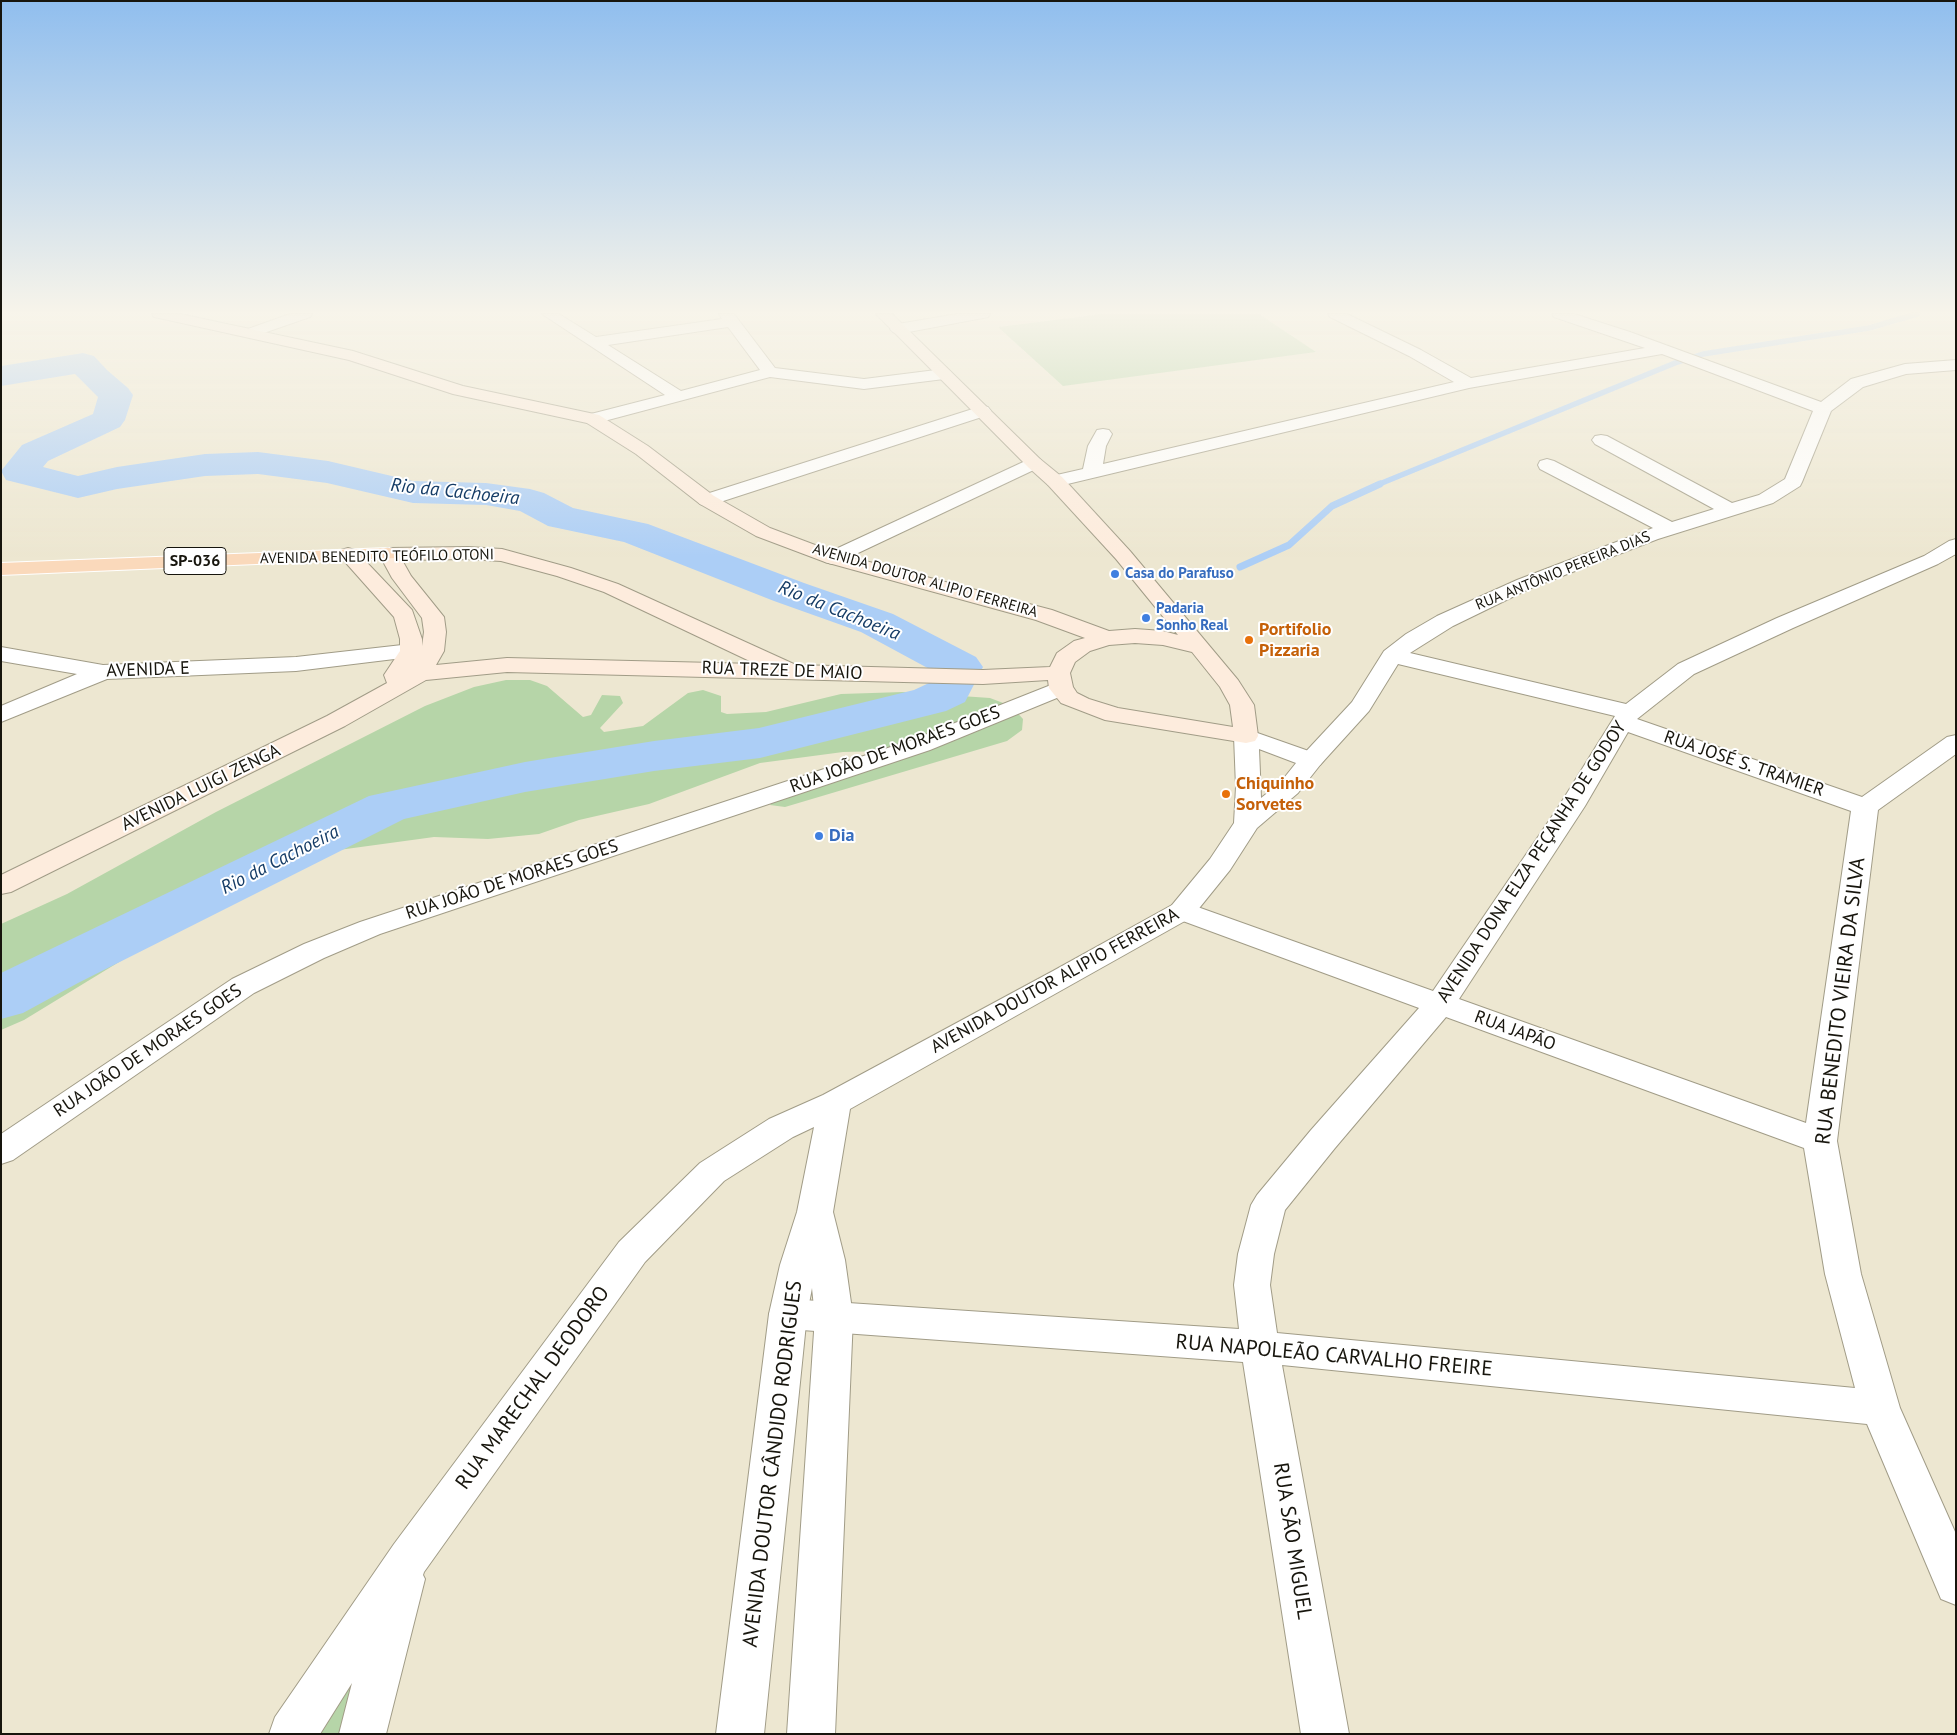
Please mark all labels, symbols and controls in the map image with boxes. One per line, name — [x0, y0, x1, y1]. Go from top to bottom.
water label: Rio da Cachoeira — [389, 474, 521, 510]
street label: RUA ANTÔNIO PEREIRA DIAS — [1473, 528, 1653, 614]
street label: AVENIDA DOUTOR ALIPIO FERREIRA — [810, 540, 1040, 622]
street label: AVENIDA BENEDITO TEÓFILO OTONI — [260, 546, 494, 568]
road number: SP-036 — [164, 548, 226, 574]
place label: Casa do Parafuso — [1125, 565, 1234, 583]
marker: Casa do Parafuso — [1109, 568, 1121, 580]
water label: Rio da Cachoeira — [775, 576, 903, 646]
place label: Padaria Sonho Real — [1156, 600, 1228, 635]
marker: Padaria Sonho Real — [1140, 612, 1152, 624]
place label: Portifolio Pizzaria — [1259, 619, 1331, 662]
marker: Portifolio Pizzaria — [1243, 634, 1255, 646]
street label: RUA TREZE DE MAIO — [701, 657, 863, 685]
street label: AVENIDA E — [106, 658, 190, 682]
street label: RUA JOÃO DE MORAES GOES — [787, 702, 1003, 798]
street label: AVENIDA DONA ELZA PEÇANHA DE GODOY — [1433, 717, 1631, 1007]
street label: RUA JOSÉ S. TRAMIER — [1661, 726, 1827, 802]
street label: AVENIDA LUIGI ZENGA — [118, 740, 284, 836]
place label: Chiquinho Sorvetes — [1236, 773, 1314, 816]
marker: Chiquinho Sorvetes — [1220, 788, 1232, 800]
water label: Rio da Cachoeira — [217, 820, 343, 900]
place label: Dia — [829, 825, 854, 847]
marker: Dia — [813, 830, 825, 842]
street label: RUA JOÃO DE MORAES GOES — [403, 835, 621, 925]
street label: RUA BENEDITO VIEIRA DA SILVA — [1811, 856, 1871, 1146]
street label: AVENIDA DOUTOR ALIPIO FERREIRA — [927, 904, 1183, 1058]
street label: RUA JOÃO DE MORAES GOES — [50, 980, 246, 1122]
street label: RUA JAPÃO — [1471, 1006, 1559, 1056]
street label: AVENIDA DOUTOR CÂNDIDO RODRIGUES — [738, 1279, 808, 1649]
street label: RUA MARECHAL DEODORO — [451, 1282, 615, 1494]
street label: RUA NAPOLEÃO CARVALHO FREIRE — [1175, 1330, 1493, 1382]
street label: RUA SÃO MIGUEL — [1267, 1461, 1317, 1621]

